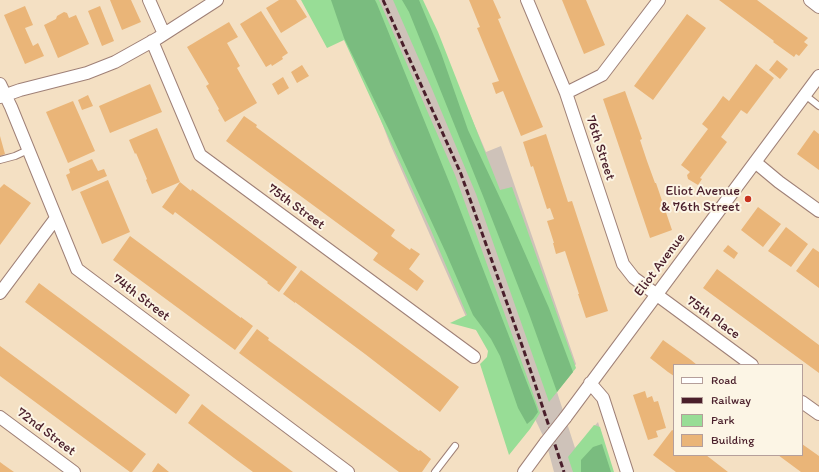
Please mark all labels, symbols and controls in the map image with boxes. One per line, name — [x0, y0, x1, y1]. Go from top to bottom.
street label: 76th Street — [582, 114, 618, 182]
street label: 75th Street — [264, 181, 328, 233]
place label: Eliot Avenue & 76th Street — [661, 183, 740, 216]
marker: Eliot Avenue & 76th Street — [743, 194, 753, 204]
street label: Eliot Avenue — [631, 230, 689, 300]
street label: 74th Street — [109, 271, 173, 325]
street label: 75th Place — [683, 293, 743, 343]
legend — [673, 364, 803, 456]
text: Road — [711, 373, 737, 387]
text: Railway — [711, 393, 751, 407]
street label: 72nd Street — [13, 404, 79, 460]
text: Park — [711, 413, 735, 427]
text: Building — [711, 433, 754, 447]

